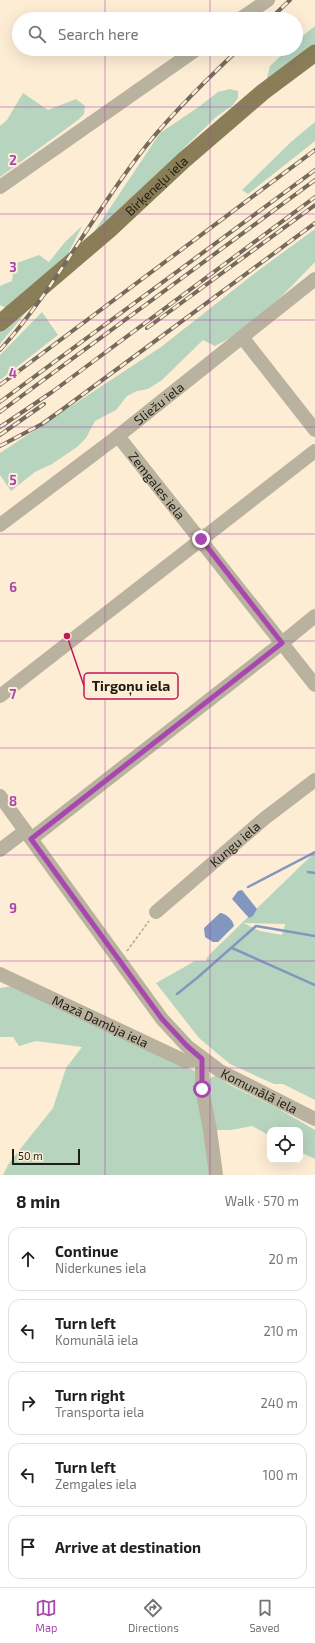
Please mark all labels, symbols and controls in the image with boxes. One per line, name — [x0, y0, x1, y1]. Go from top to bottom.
search box — [12, 12, 303, 56]
icon: search — [26, 23, 48, 45]
text: Search here — [58, 25, 139, 43]
text: 2 — [9, 152, 17, 168]
street label: Birķeneļu iela — [122, 153, 191, 219]
text: 3 — [9, 259, 17, 275]
text: 4 — [9, 365, 17, 381]
street label: Sliežu iela — [131, 379, 187, 428]
street label: Zemgales iela — [125, 448, 189, 522]
text: 5 — [9, 472, 17, 488]
route end — [192, 530, 210, 548]
text: 6 — [9, 579, 17, 595]
callout: Tirgoņu iela — [84, 673, 178, 699]
text: Tirgoņu iela — [92, 677, 170, 696]
text: 7 — [10, 686, 17, 702]
text: 8 — [9, 793, 17, 809]
street label: Kungu iela — [206, 818, 263, 870]
text: 9 — [9, 900, 17, 916]
street label: Mazā Dambja iela — [50, 992, 151, 1051]
street label: Komunālā iela — [219, 1065, 300, 1117]
route start — [193, 1080, 211, 1098]
map controls — [267, 1127, 303, 1163]
button: locate — [267, 1127, 303, 1163]
scale bar — [12, 1147, 80, 1166]
text: 50 m — [18, 1149, 43, 1162]
text: 8 min — [16, 1191, 60, 1211]
text: Walk · 570 m — [225, 1193, 299, 1209]
text: Continue — [55, 1242, 118, 1260]
icon: ahead — [17, 1248, 39, 1270]
text: 20 m — [269, 1251, 298, 1267]
text: Niderkunes iela — [55, 1260, 146, 1276]
text: Turn left — [55, 1314, 116, 1332]
icon: left — [17, 1320, 39, 1342]
text: 210 m — [263, 1323, 298, 1339]
text: Komunālā iela — [55, 1332, 139, 1348]
text: Turn right — [55, 1386, 125, 1404]
icon: right — [17, 1392, 39, 1414]
text: 240 m — [261, 1395, 298, 1411]
text: Transporta iela — [55, 1404, 144, 1420]
text: Turn left — [55, 1458, 116, 1476]
icon: left — [17, 1464, 39, 1486]
text: 100 m — [263, 1467, 298, 1483]
text: Zemgales iela — [55, 1476, 137, 1492]
icon: arrive — [17, 1536, 39, 1558]
text: Arrive at destination — [55, 1538, 201, 1556]
tab: Map — [35, 1597, 57, 1634]
tab: Directions — [128, 1597, 179, 1634]
tab: Saved — [249, 1597, 280, 1634]

